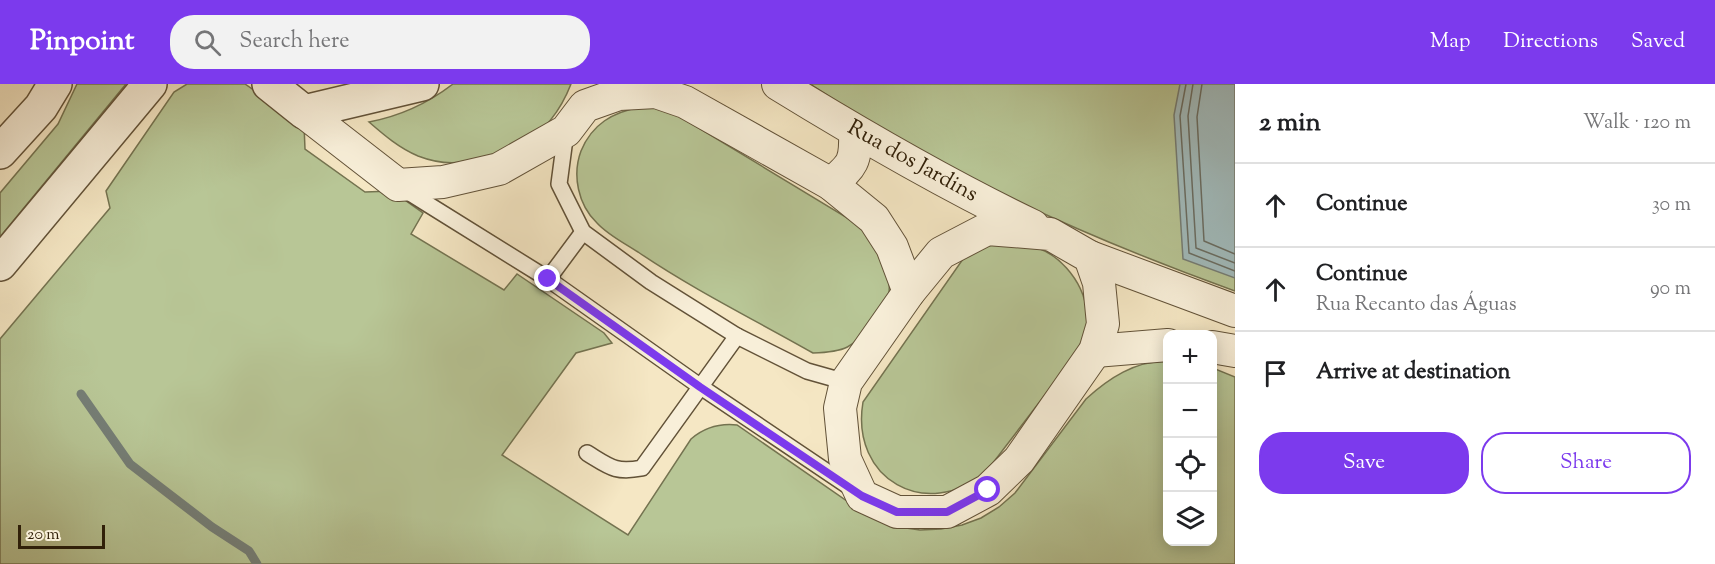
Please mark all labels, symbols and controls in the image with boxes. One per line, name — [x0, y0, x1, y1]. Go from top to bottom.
search box — [170, 15, 590, 69]
text: Pinpoint — [30, 22, 134, 62]
icon: search — [191, 26, 224, 59]
text: Search here — [239, 26, 350, 58]
text: Map — [1430, 27, 1470, 57]
text: Directions — [1503, 27, 1598, 57]
text: Saved — [1631, 27, 1685, 57]
text: 2 min — [1259, 105, 1321, 142]
text: Walk · 120 m — [1583, 109, 1691, 138]
street label: Rua dos Jardins — [841, 113, 983, 211]
icon: ahead — [1259, 189, 1292, 222]
text: Continue — [1316, 189, 1407, 221]
text: 30 m — [1652, 191, 1691, 220]
text: Continue — [1316, 259, 1407, 291]
route end — [534, 265, 560, 291]
icon: ahead — [1259, 273, 1292, 306]
text: 90 m — [1650, 275, 1691, 304]
text: Rua Recanto das Águas — [1316, 291, 1517, 320]
map controls — [1163, 330, 1217, 546]
button: + — [1163, 330, 1217, 384]
icon: arrive — [1259, 357, 1292, 390]
text: Arrive at destination — [1316, 357, 1511, 389]
button: − — [1163, 384, 1217, 438]
button: Save — [1259, 432, 1469, 494]
button: Share — [1481, 432, 1691, 494]
button: locate — [1163, 438, 1217, 492]
route start — [974, 476, 1000, 502]
button: layers — [1163, 492, 1217, 546]
scale bar — [18, 522, 105, 550]
text: 20 m — [27, 524, 60, 547]

